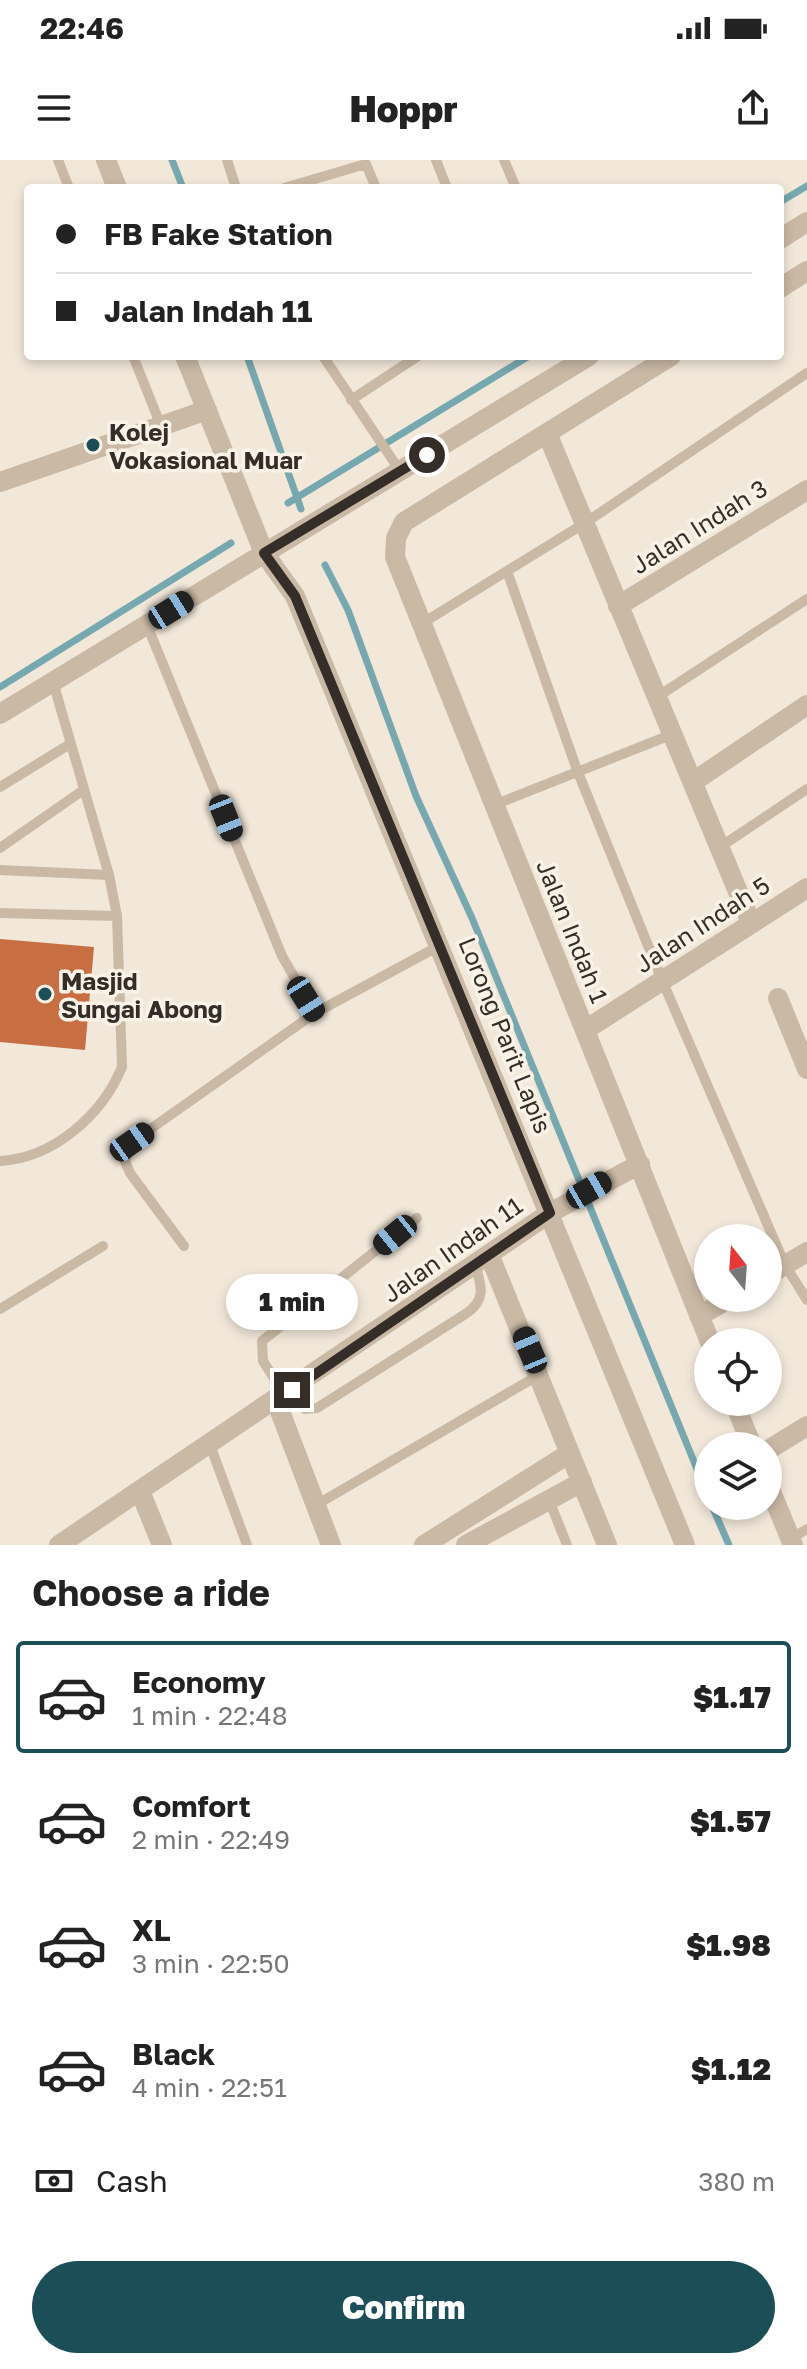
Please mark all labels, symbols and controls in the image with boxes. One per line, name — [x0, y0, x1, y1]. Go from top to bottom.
text: 22:46 — [40, 10, 124, 46]
icon: menu — [32, 86, 76, 130]
icon: share — [731, 86, 775, 130]
text: Hoppr — [349, 87, 458, 130]
text: FB Fake Station — [104, 216, 333, 252]
text: Jalan Indah 11 — [104, 293, 312, 329]
place label: Kolej Vokasional Muar — [109, 417, 302, 474]
marker: Kolej Vokasional Muar — [84, 436, 102, 454]
route start — [409, 437, 445, 473]
street label: Jalan Indah 3 — [626, 473, 772, 579]
car — [144, 587, 198, 633]
car — [206, 791, 246, 845]
street label: Jalan Indah 1 — [531, 855, 615, 1007]
street label: Jalan Indah 5 — [629, 870, 775, 978]
street label: Lorong Parit Lapis — [453, 933, 559, 1137]
place label: Masjid Sungai Abong — [61, 966, 223, 1023]
car — [283, 972, 329, 1026]
marker: Masjid Sungai Abong — [36, 985, 54, 1003]
car — [105, 1118, 159, 1166]
car — [562, 1168, 616, 1212]
street label: Jalan Indah 11 — [377, 1190, 527, 1308]
car — [369, 1211, 421, 1259]
north arrow — [694, 1224, 782, 1312]
map controls — [694, 1224, 782, 1520]
callout: 1 min — [226, 1274, 358, 1330]
text: 1 min — [259, 1286, 325, 1317]
car — [510, 1323, 550, 1377]
button: locate — [694, 1328, 782, 1416]
route end — [274, 1372, 310, 1408]
button: layers — [694, 1432, 782, 1520]
text: Choose a ride — [32, 1571, 270, 1614]
icon: car — [36, 1661, 108, 1733]
text: Economy — [132, 1664, 266, 1700]
text: $1.17 — [693, 1679, 771, 1715]
text: 1 min · 22:48 — [132, 1700, 288, 1731]
icon: car — [36, 1785, 108, 1857]
text: Comfort — [132, 1788, 251, 1824]
text: $1.57 — [690, 1803, 771, 1839]
text: 2 min · 22:49 — [132, 1824, 290, 1855]
icon: car — [36, 1909, 108, 1981]
text: XL — [132, 1912, 171, 1948]
text: $1.98 — [686, 1927, 771, 1963]
text: 3 min · 22:50 — [132, 1948, 290, 1979]
icon: car — [36, 2033, 108, 2105]
text: Black — [132, 2036, 215, 2072]
text: $1.12 — [691, 2051, 771, 2087]
text: 4 min · 22:51 — [132, 2072, 287, 2103]
icon: cash — [32, 2159, 76, 2203]
text: Cash — [96, 2163, 168, 2199]
text: 380 m — [698, 2166, 775, 2197]
button: Confirm — [32, 2261, 775, 2353]

